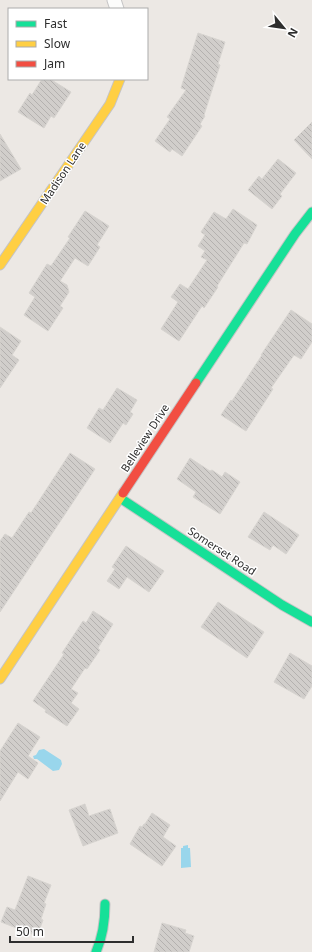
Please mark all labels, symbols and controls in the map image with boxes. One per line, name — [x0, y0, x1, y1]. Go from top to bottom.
legend — [8, 8, 148, 80]
north arrow — [264, 8, 304, 48]
text: Fast — [44, 15, 68, 32]
text: N — [284, 26, 302, 41]
text: Slow — [44, 35, 71, 52]
text: Jam — [43, 55, 65, 72]
street label: Madison Lane — [36, 139, 89, 207]
street label: Belleview Drive — [117, 401, 172, 475]
street label: Somerset Road — [185, 523, 259, 578]
scale bar — [10, 918, 133, 944]
text: 50 m — [16, 923, 44, 940]

